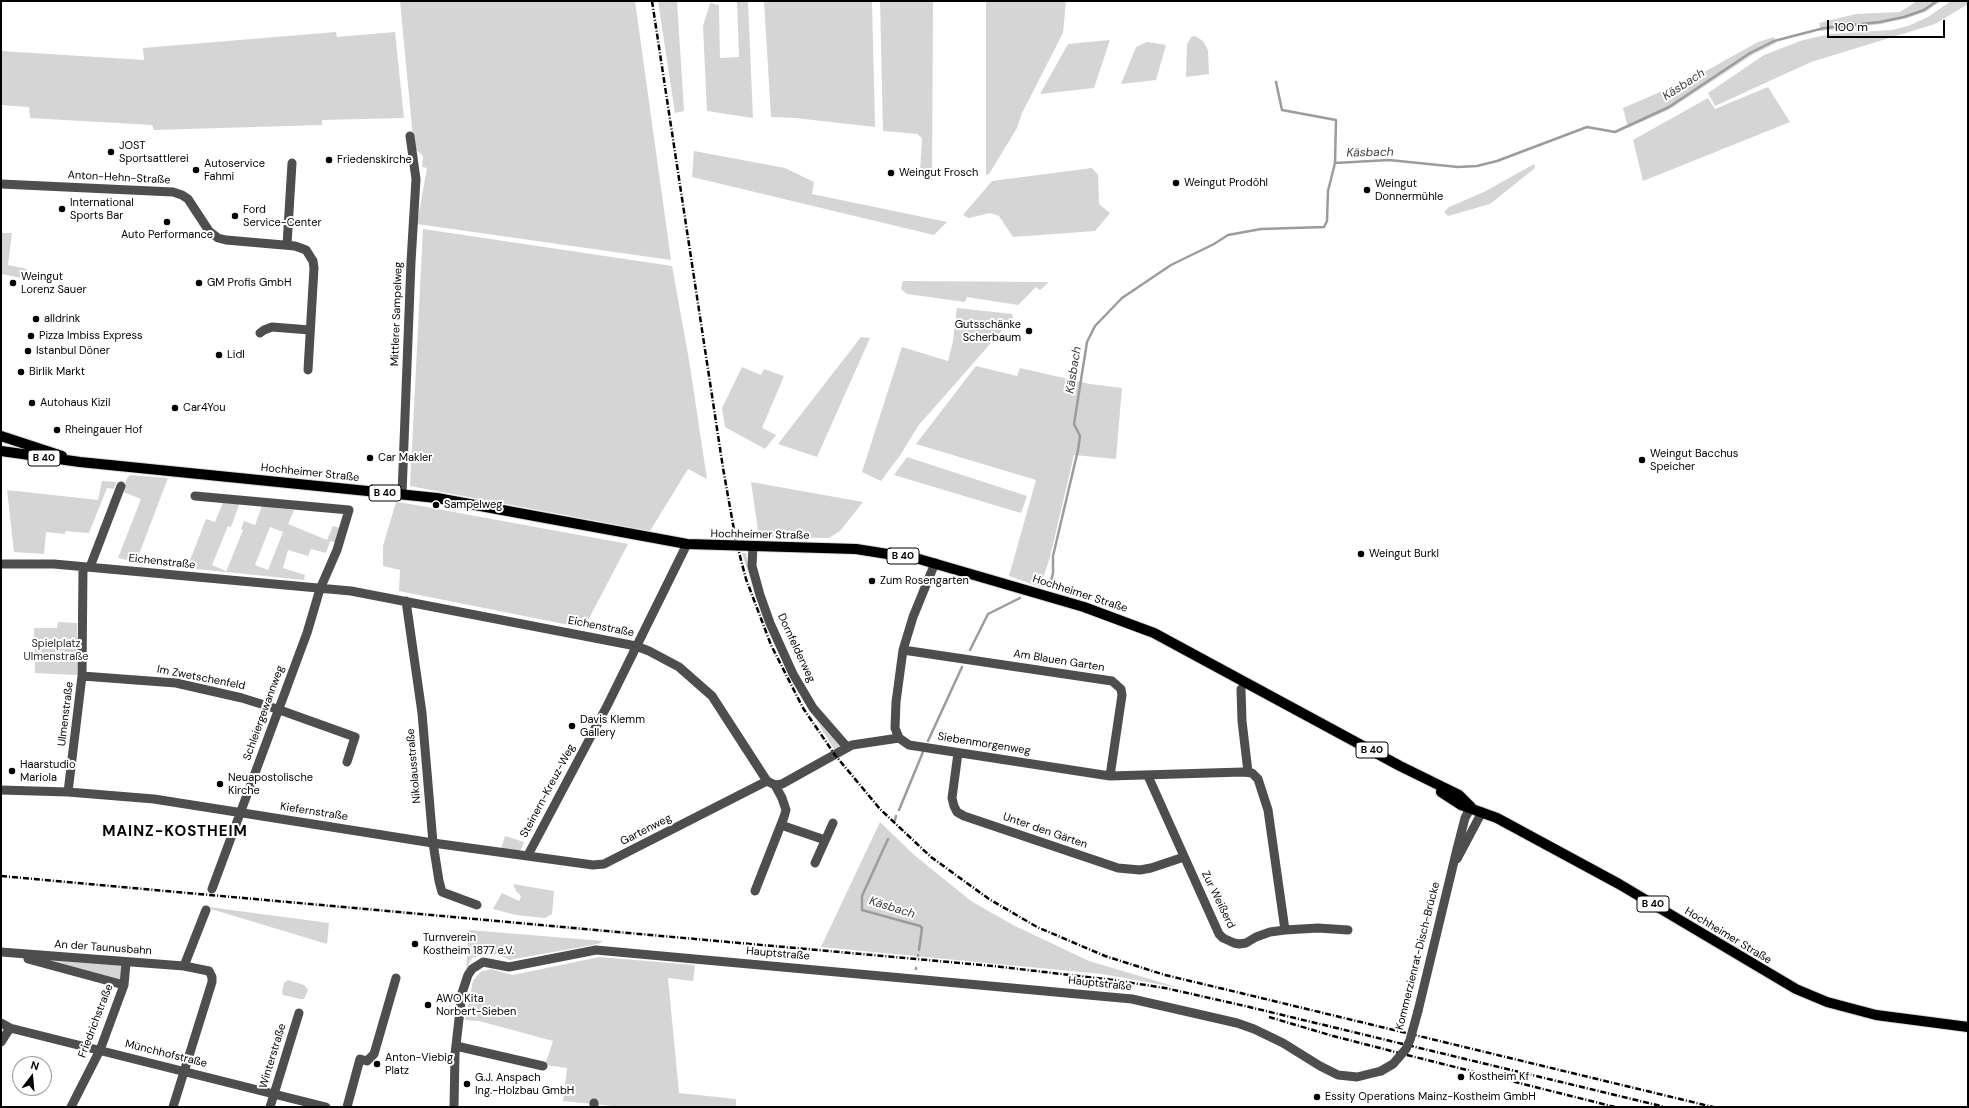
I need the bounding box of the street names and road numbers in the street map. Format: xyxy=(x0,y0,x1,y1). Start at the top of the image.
street label: Anton-Hehn-Straße xyxy=(67,169,171,187)
street label: Mittlerer Sampelweg xyxy=(389,261,405,367)
road number: B 40 xyxy=(28,450,60,466)
street label: Hochheimer Straße xyxy=(260,461,360,485)
road number: B 40 xyxy=(369,485,401,501)
street label: Hochheimer Straße xyxy=(710,528,810,542)
road number: B 40 xyxy=(887,548,919,564)
street label: Eichenstraße xyxy=(128,552,196,572)
street label: Hochheimer Straße xyxy=(1031,572,1129,616)
street label: Dornfelderweg xyxy=(774,611,818,685)
street label: Eichenstraße xyxy=(567,614,635,640)
street label: Am Blauen Garten xyxy=(1013,647,1105,675)
street label: Im Zwetschenfeld xyxy=(156,663,246,693)
street label: Schleiergewannweg xyxy=(241,664,287,762)
street label: Ulmenstraße xyxy=(55,681,77,747)
street label: Nikolausstraße xyxy=(404,728,424,804)
street label: Siebenmorgenweg xyxy=(937,730,1031,758)
street label: Steinern-Kreuz-Weg xyxy=(518,742,578,840)
road number: B 40 xyxy=(1356,742,1388,758)
street label: Kiefernstraße xyxy=(279,800,349,824)
street label: Unter den Gärten xyxy=(1001,810,1089,852)
street label: Gartenweg xyxy=(618,811,674,849)
street label: Zur Weißerd xyxy=(1198,869,1238,931)
street label: Kommerzienrat-Disch-Brücke xyxy=(1393,881,1443,1031)
road number: B 40 xyxy=(1637,896,1669,912)
street label: Hochheimer Straße xyxy=(1682,905,1774,967)
street label: An der Taunusbahn xyxy=(54,938,152,958)
street label: Hauptstraße xyxy=(746,945,810,963)
street label: Hauptstraße xyxy=(1068,974,1132,994)
street label: Friedrichstraße xyxy=(76,982,116,1060)
street label: Winterstraße xyxy=(257,1022,289,1090)
street label: Münchhofstraße xyxy=(124,1037,208,1071)

